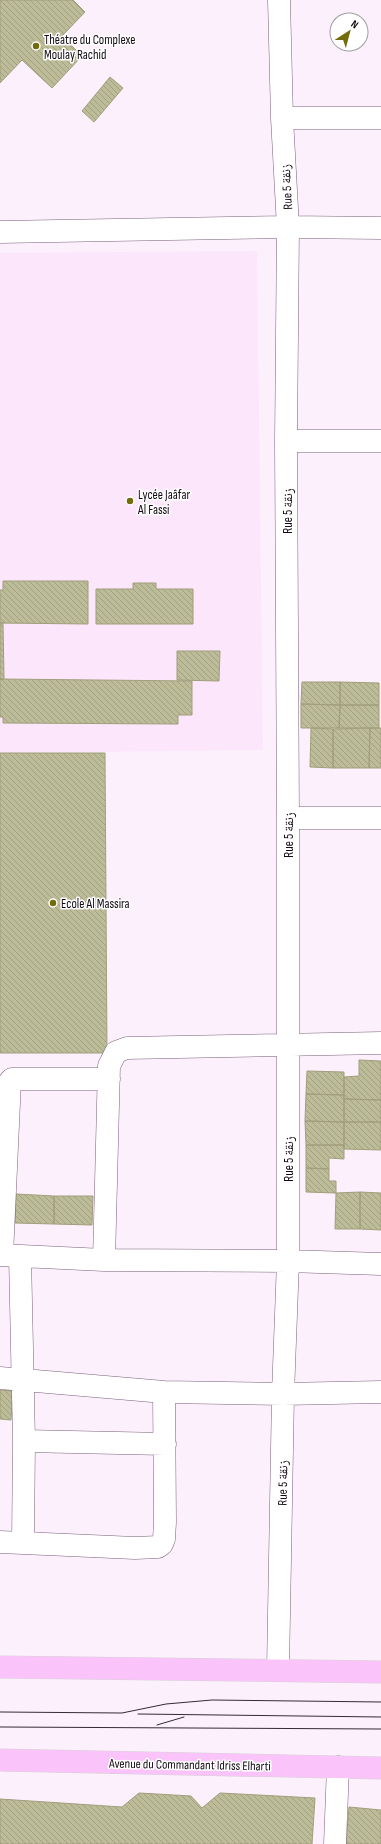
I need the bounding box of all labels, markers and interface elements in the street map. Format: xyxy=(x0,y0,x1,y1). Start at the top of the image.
north arrow xyxy=(329,12,369,52)
text: N xyxy=(348,17,361,31)
place label: Théatre du Complexe Moulay Rachid xyxy=(44,32,135,63)
marker: Théatre du Complexe Moulay Rachid xyxy=(31,41,41,51)
street label: Rue 5 زنقة xyxy=(278,164,296,210)
place label: Lycée Jaâfar Al Fassi xyxy=(137,487,190,518)
street label: Rue 5 زنقة xyxy=(280,488,296,534)
marker: Lycée Jaâfar Al Fassi xyxy=(125,496,135,506)
street label: Rue 5 زنقة xyxy=(281,812,297,858)
place label: Ecole Al Massira xyxy=(61,896,130,912)
marker: Ecole Al Massira xyxy=(48,898,58,908)
street label: Rue 5 زنقة xyxy=(281,1136,297,1182)
street label: Rue 5 زنقة xyxy=(275,1460,291,1506)
street label: Avenue du Commandant Idriss Elharti xyxy=(108,1756,271,1774)

